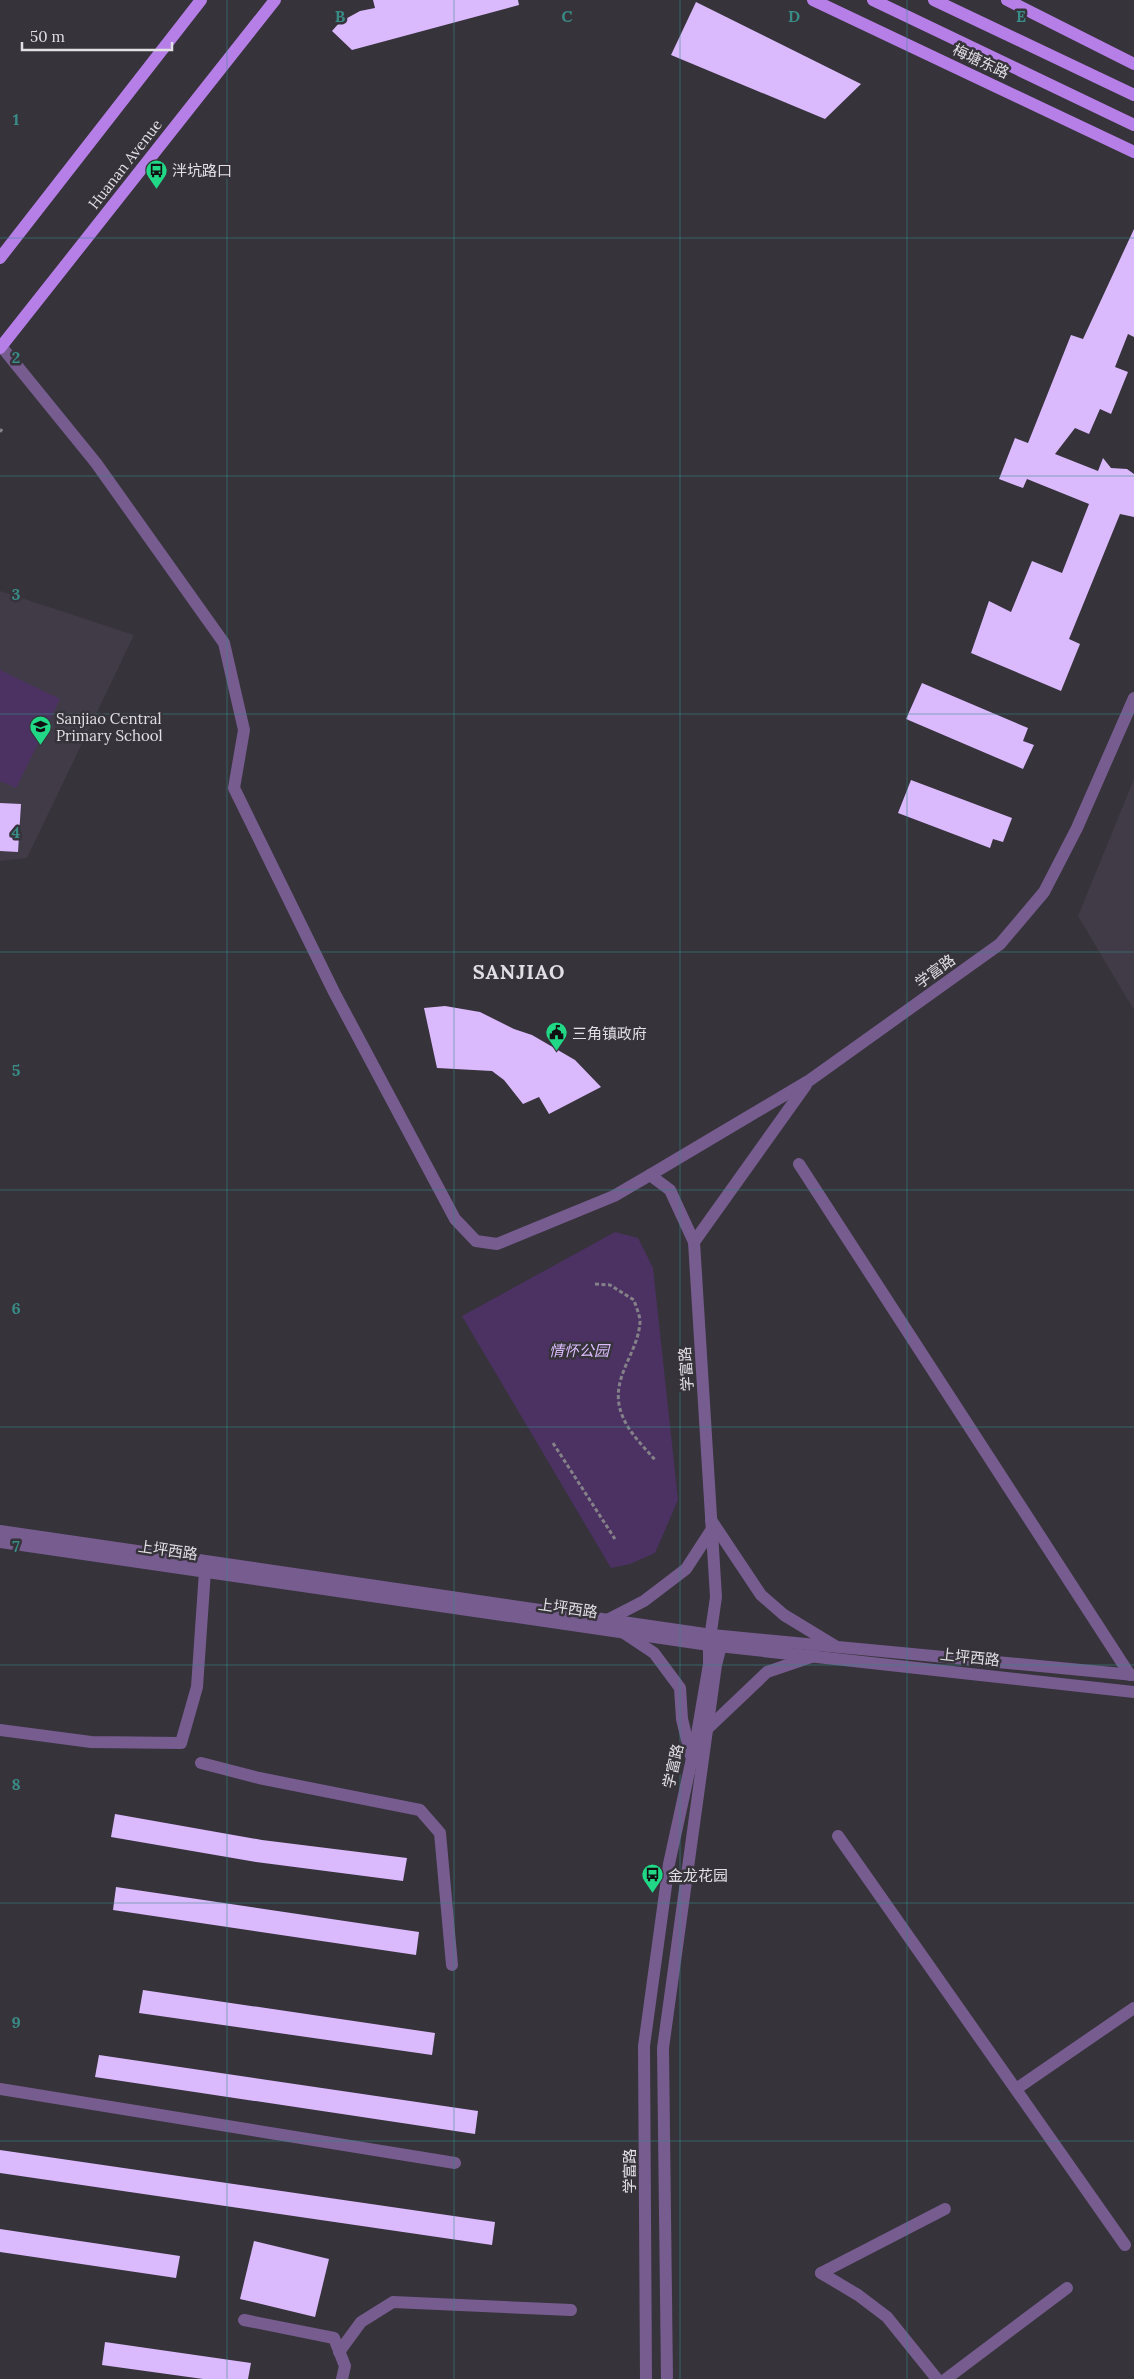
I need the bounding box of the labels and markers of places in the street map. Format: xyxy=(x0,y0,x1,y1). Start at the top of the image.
bus stop icon: 泮坑路口 xyxy=(144,158,168,189)
place label: 泮坑路口 xyxy=(172,161,232,180)
place label: Sanjiao Central Primary School xyxy=(56,709,163,745)
school or university icon: Sanjiao Central Primary School xyxy=(28,715,52,746)
public building icon: 三角镇政府 xyxy=(544,1021,568,1052)
place label: 三角镇政府 xyxy=(572,1024,647,1043)
bus stop icon: 金龙花园 xyxy=(640,1863,664,1894)
place label: 金龙花园 xyxy=(668,1866,728,1885)

